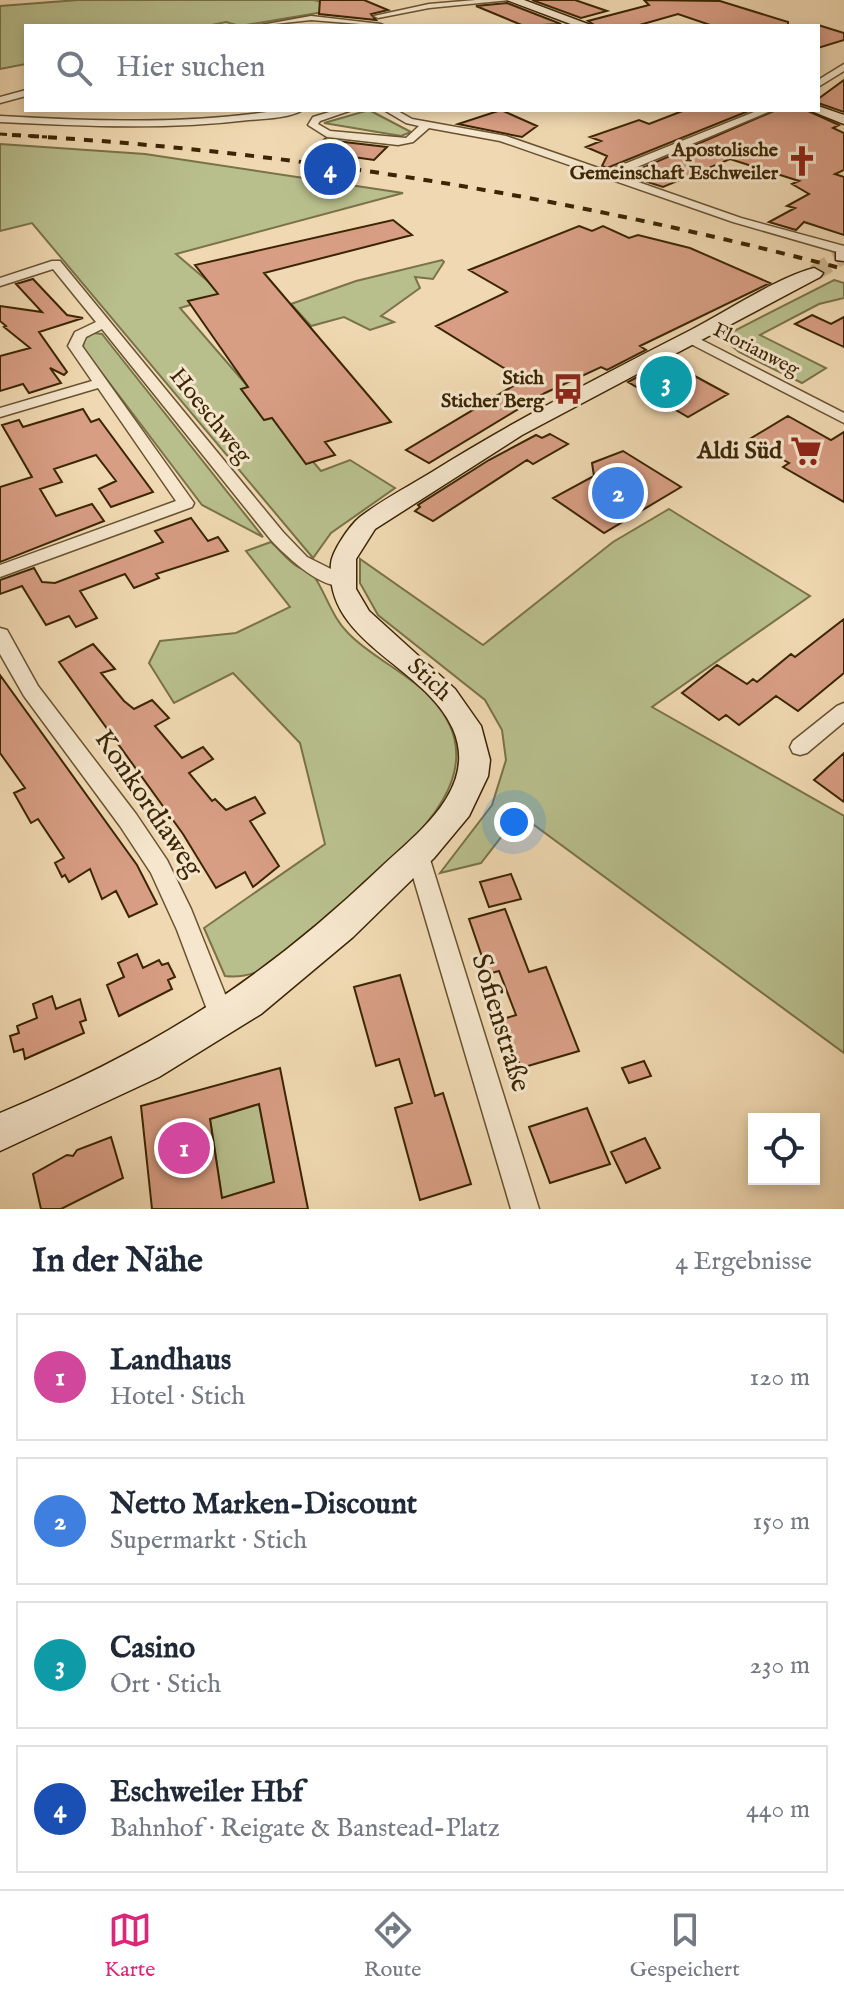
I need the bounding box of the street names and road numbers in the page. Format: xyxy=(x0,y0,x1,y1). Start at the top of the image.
street label: Florianweg xyxy=(709,318,804,383)
street label: Hoeschweg xyxy=(162,362,259,471)
street label: Stich xyxy=(400,652,458,709)
street label: Konkordiaweg xyxy=(86,724,211,885)
street label: Sofienstraße xyxy=(462,950,538,1096)

